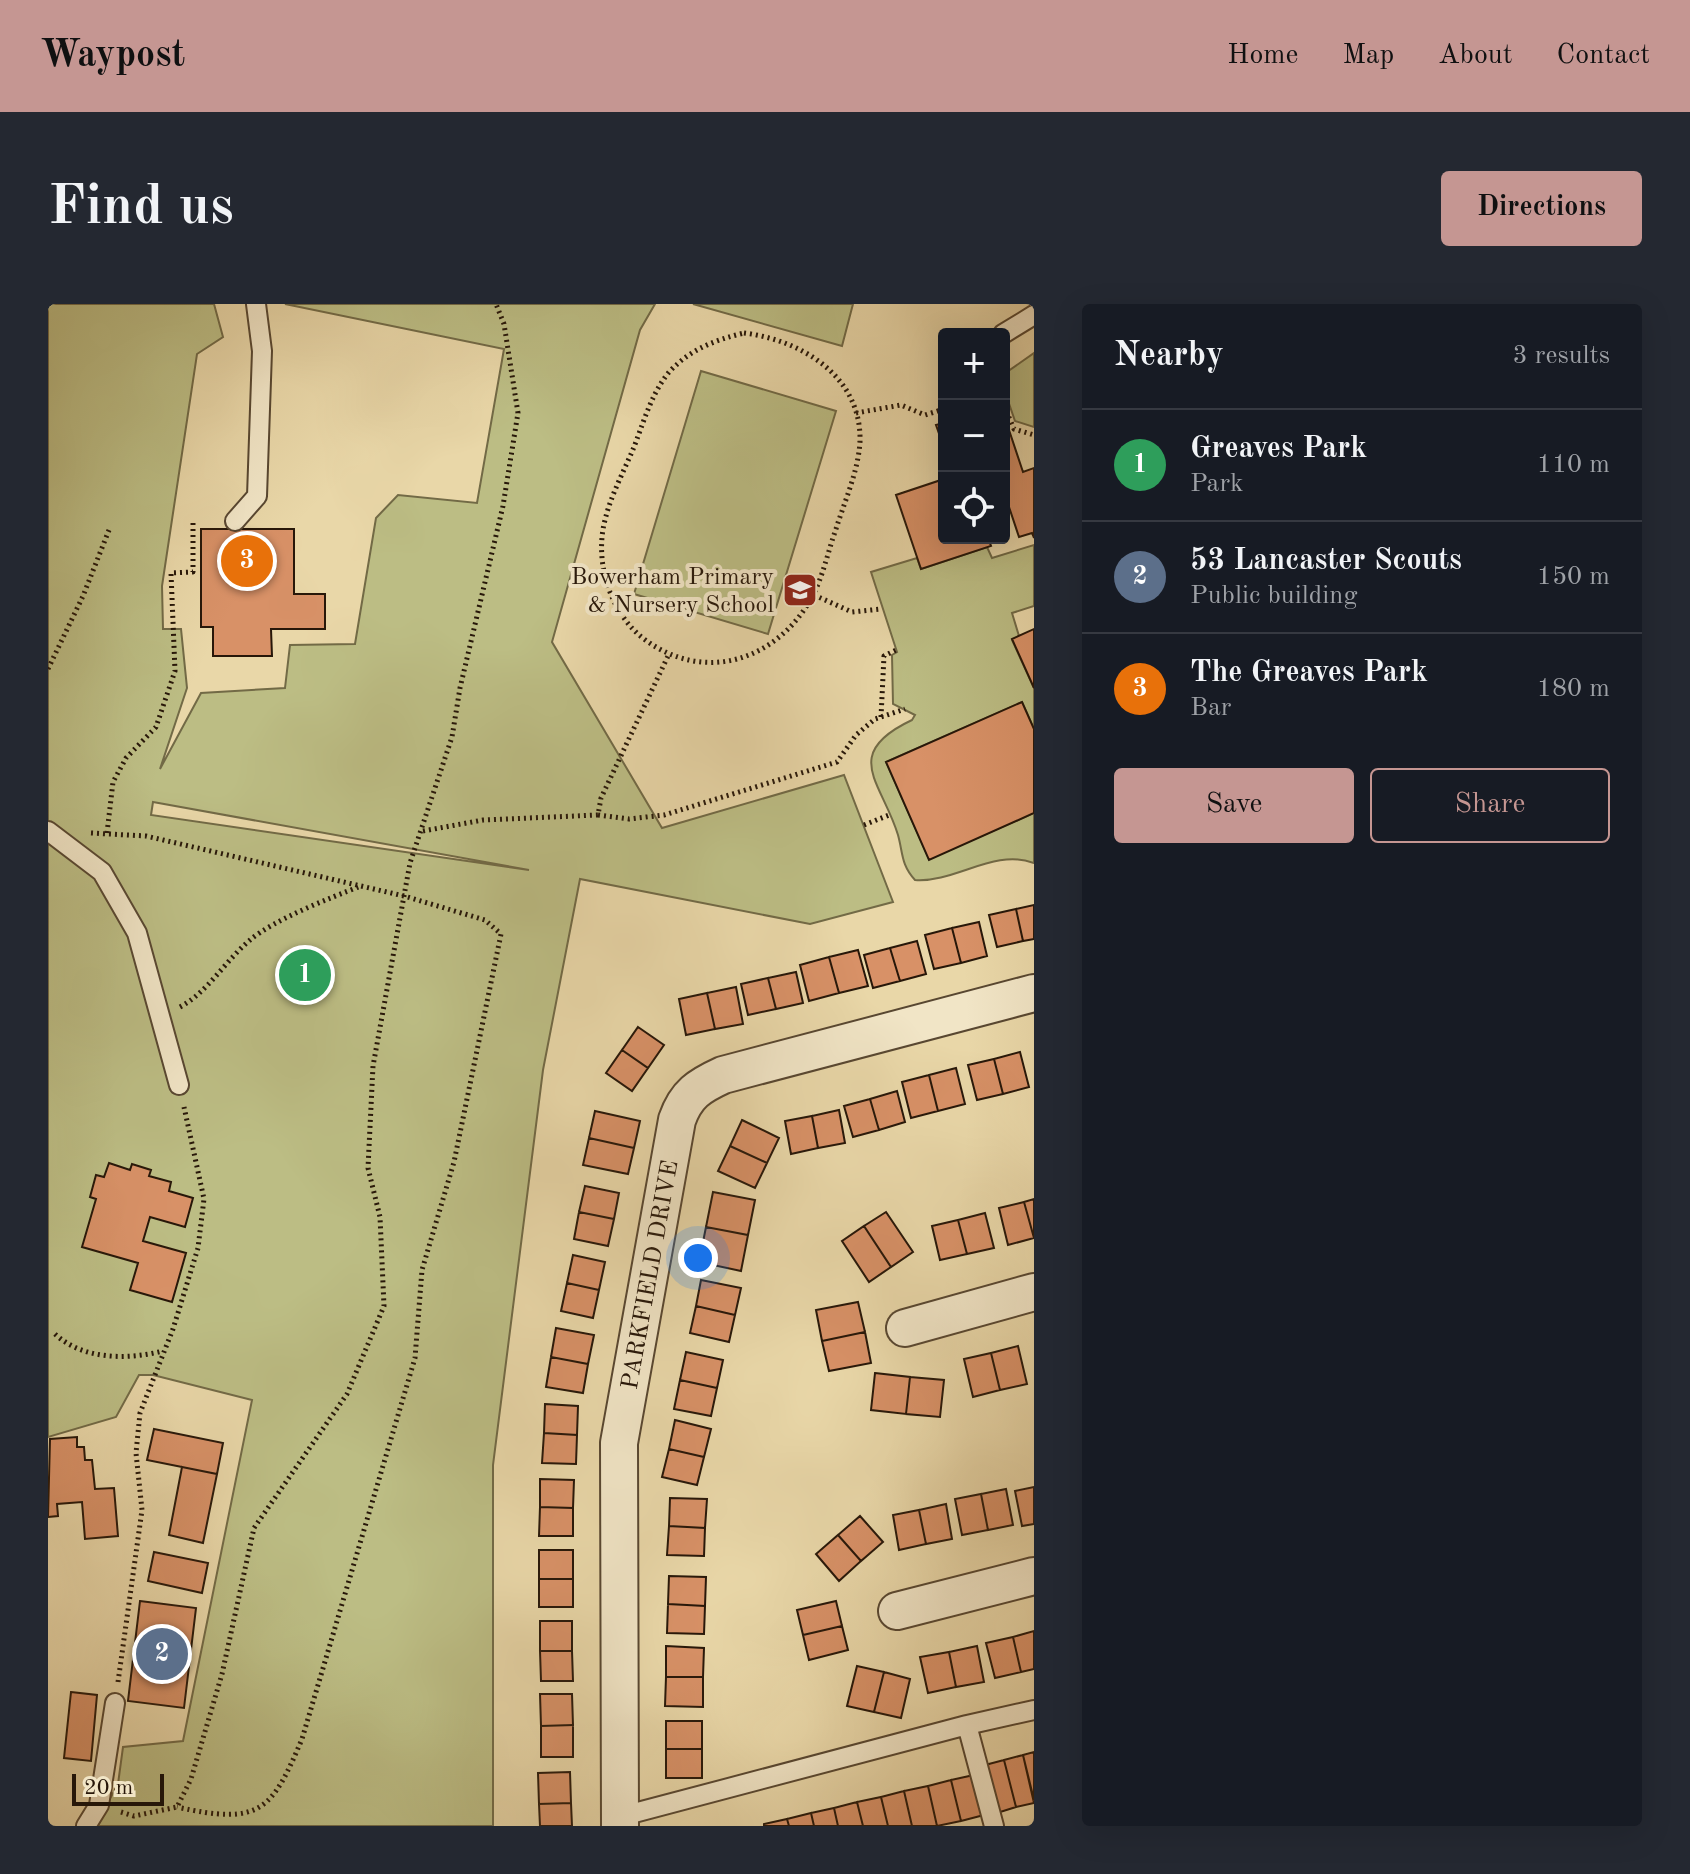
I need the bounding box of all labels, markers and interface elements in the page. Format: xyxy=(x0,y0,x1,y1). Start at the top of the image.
text: Waypost xyxy=(40,37,185,75)
text: Home xyxy=(1227,42,1298,70)
text: Map xyxy=(1342,42,1394,70)
text: About xyxy=(1438,42,1513,70)
text: Contact xyxy=(1557,42,1650,70)
button: Directions xyxy=(1441,171,1642,246)
text: Find us xyxy=(48,180,234,236)
map controls xyxy=(938,328,1010,544)
button: + xyxy=(938,328,1010,400)
text: Nearby xyxy=(1114,339,1224,373)
text: 3 results xyxy=(1512,343,1610,369)
button: − xyxy=(938,400,1010,472)
text: Greaves Park xyxy=(1190,434,1367,464)
text: 1 xyxy=(1132,452,1148,478)
text: 110 m xyxy=(1537,452,1610,478)
text: Park xyxy=(1190,471,1244,497)
button: locate xyxy=(938,472,1010,544)
pin: 3 xyxy=(221,531,273,591)
text: 53 Lancaster Scouts xyxy=(1190,546,1462,576)
text: 2 xyxy=(1132,564,1148,590)
text: 150 m xyxy=(1537,564,1610,590)
place label: Bowerham Primary & Nursery School xyxy=(571,566,774,618)
school or university icon: Bowerham Primary & Nursery School xyxy=(781,571,819,609)
text: Public building xyxy=(1190,583,1357,609)
text: The Greaves Park xyxy=(1190,658,1428,688)
text: 3 xyxy=(1132,676,1148,702)
text: 180 m xyxy=(1537,676,1610,702)
text: Bar xyxy=(1190,695,1231,721)
button: Save xyxy=(1114,768,1354,843)
button: Share xyxy=(1370,768,1610,843)
pin: 1 xyxy=(279,945,331,1005)
street label: PARKFIELD DRIVE xyxy=(619,1158,684,1392)
your location xyxy=(678,1238,718,1278)
pin: 2 xyxy=(136,1624,188,1684)
scale bar xyxy=(72,1770,164,1806)
text: 20 m xyxy=(84,1777,133,1799)

